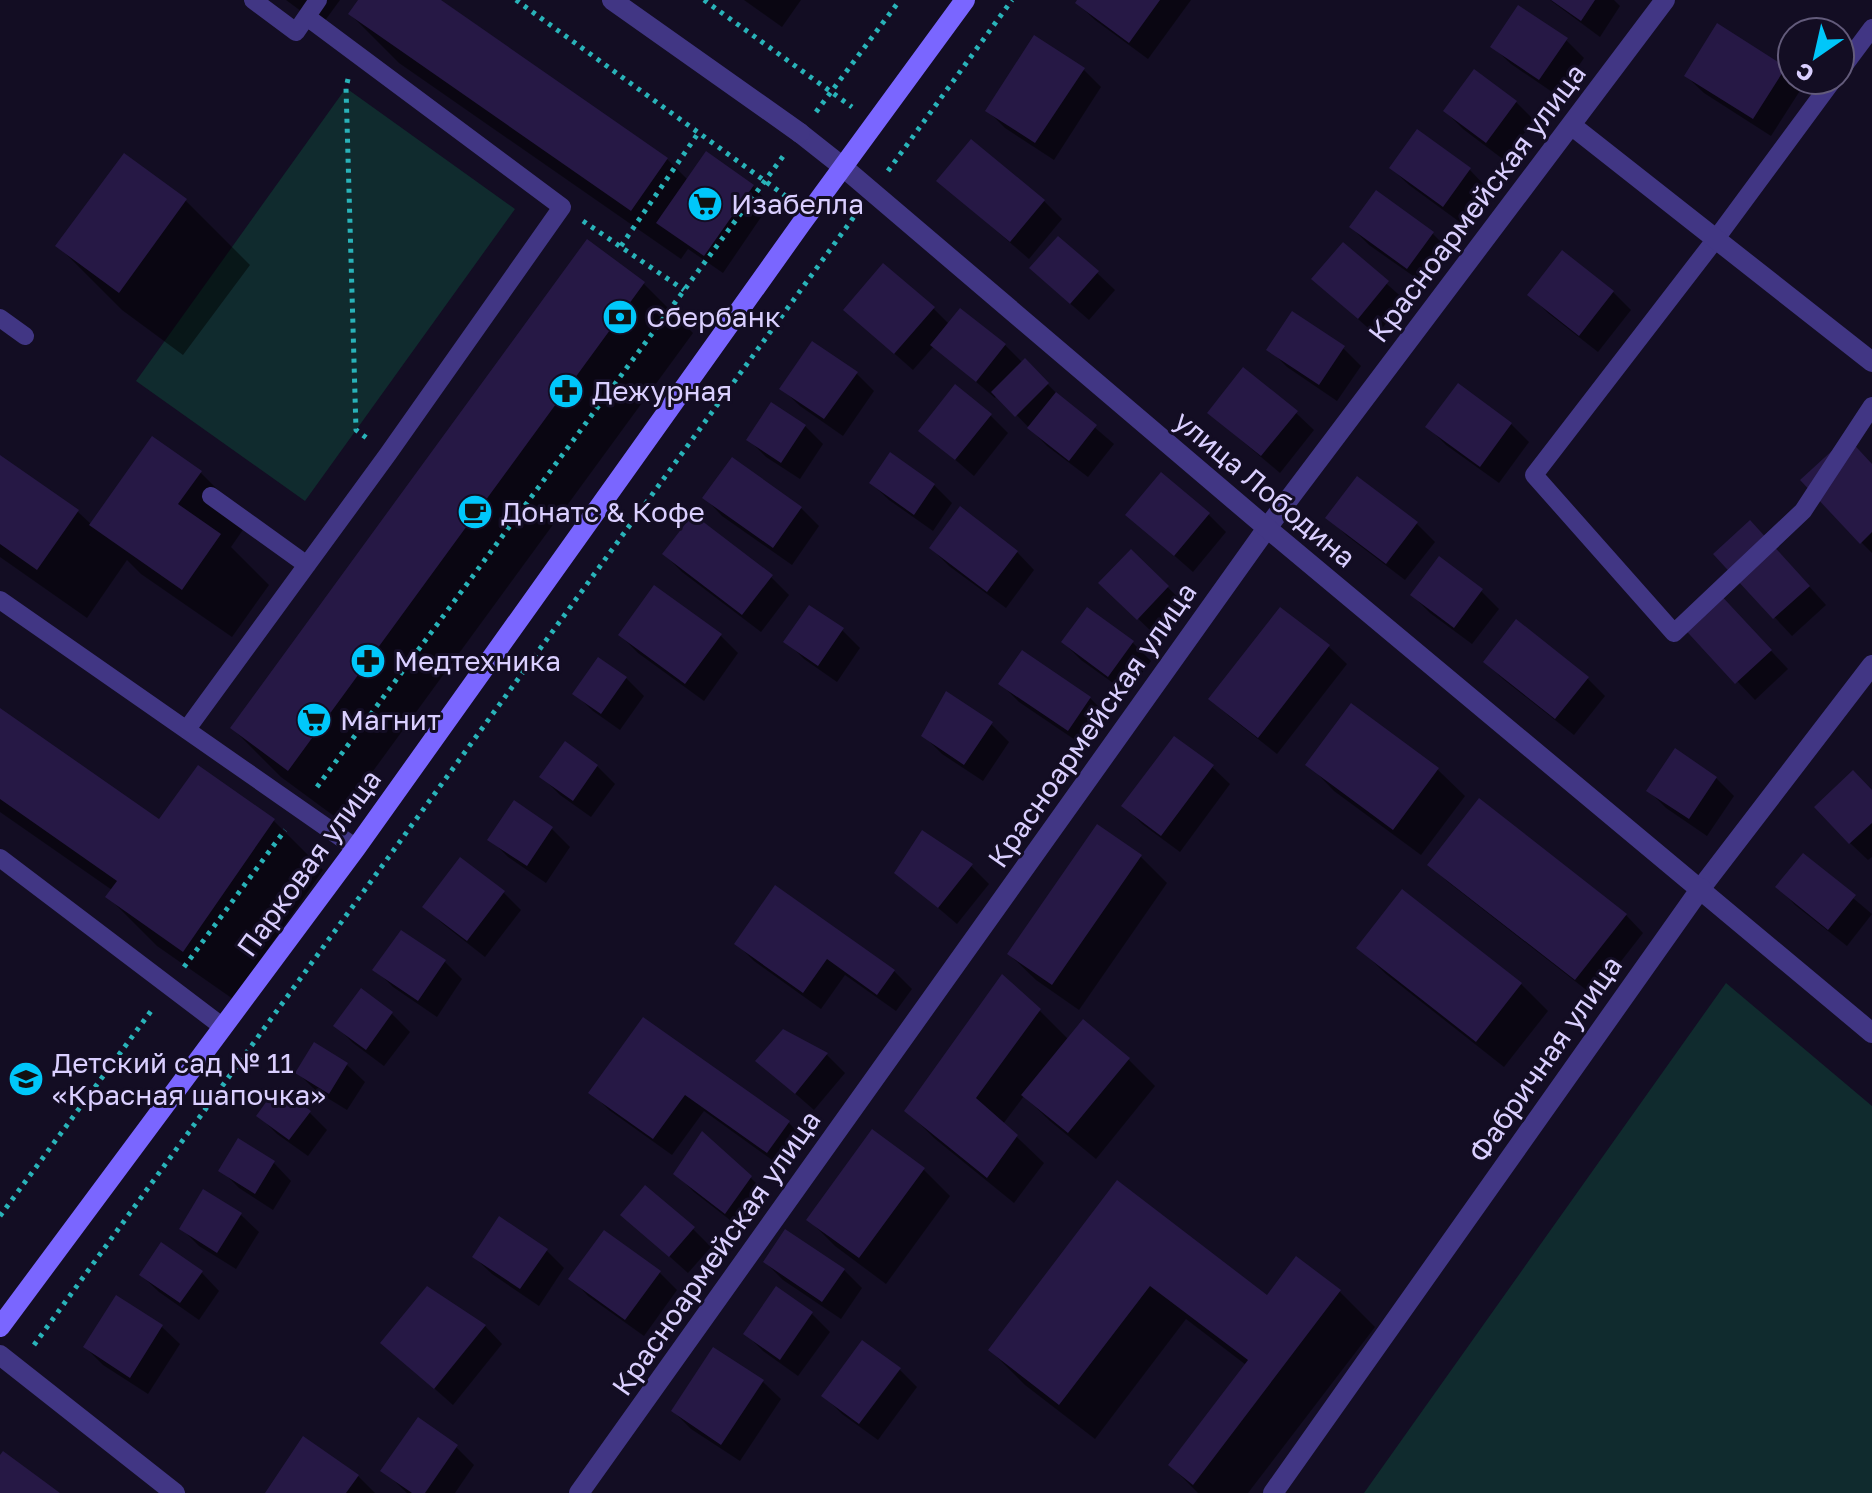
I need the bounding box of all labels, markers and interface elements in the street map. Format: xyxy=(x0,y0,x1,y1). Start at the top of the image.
north arrow xyxy=(1776,16,1856,96)
street label: Красноармейская улица xyxy=(1361,57,1592,348)
text: С xyxy=(1791,57,1819,89)
supermarket icon: Изабелла xyxy=(686,185,724,223)
place label: Изабелла xyxy=(731,187,864,220)
bank icon: Сбербанк xyxy=(601,298,639,336)
place label: Сбербанк xyxy=(646,300,781,333)
pharmacy icon: Дежурная xyxy=(547,372,585,410)
place label: Дежурная xyxy=(592,374,732,407)
street label: улица Лободина xyxy=(1168,403,1362,574)
cafe icon: Донатс & Кофе xyxy=(456,493,494,531)
place label: Донатс & Кофе xyxy=(501,495,705,528)
street label: Красноармейская улица xyxy=(981,576,1203,874)
pharmacy icon: Медтехника xyxy=(349,642,387,680)
place label: Медтехника xyxy=(394,644,561,677)
supermarket icon: Магнит xyxy=(295,701,333,739)
place label: Магнит xyxy=(340,703,441,736)
street label: Парковая улица xyxy=(230,763,387,963)
street label: Фабричная улица xyxy=(1461,949,1628,1168)
place label: Детский сад № 11 «Красная шапочка» xyxy=(52,1046,326,1111)
school or university icon: Детский сад № 11 «Красная шапочка» xyxy=(7,1060,45,1098)
street label: Красноармейская улица xyxy=(605,1104,827,1402)

